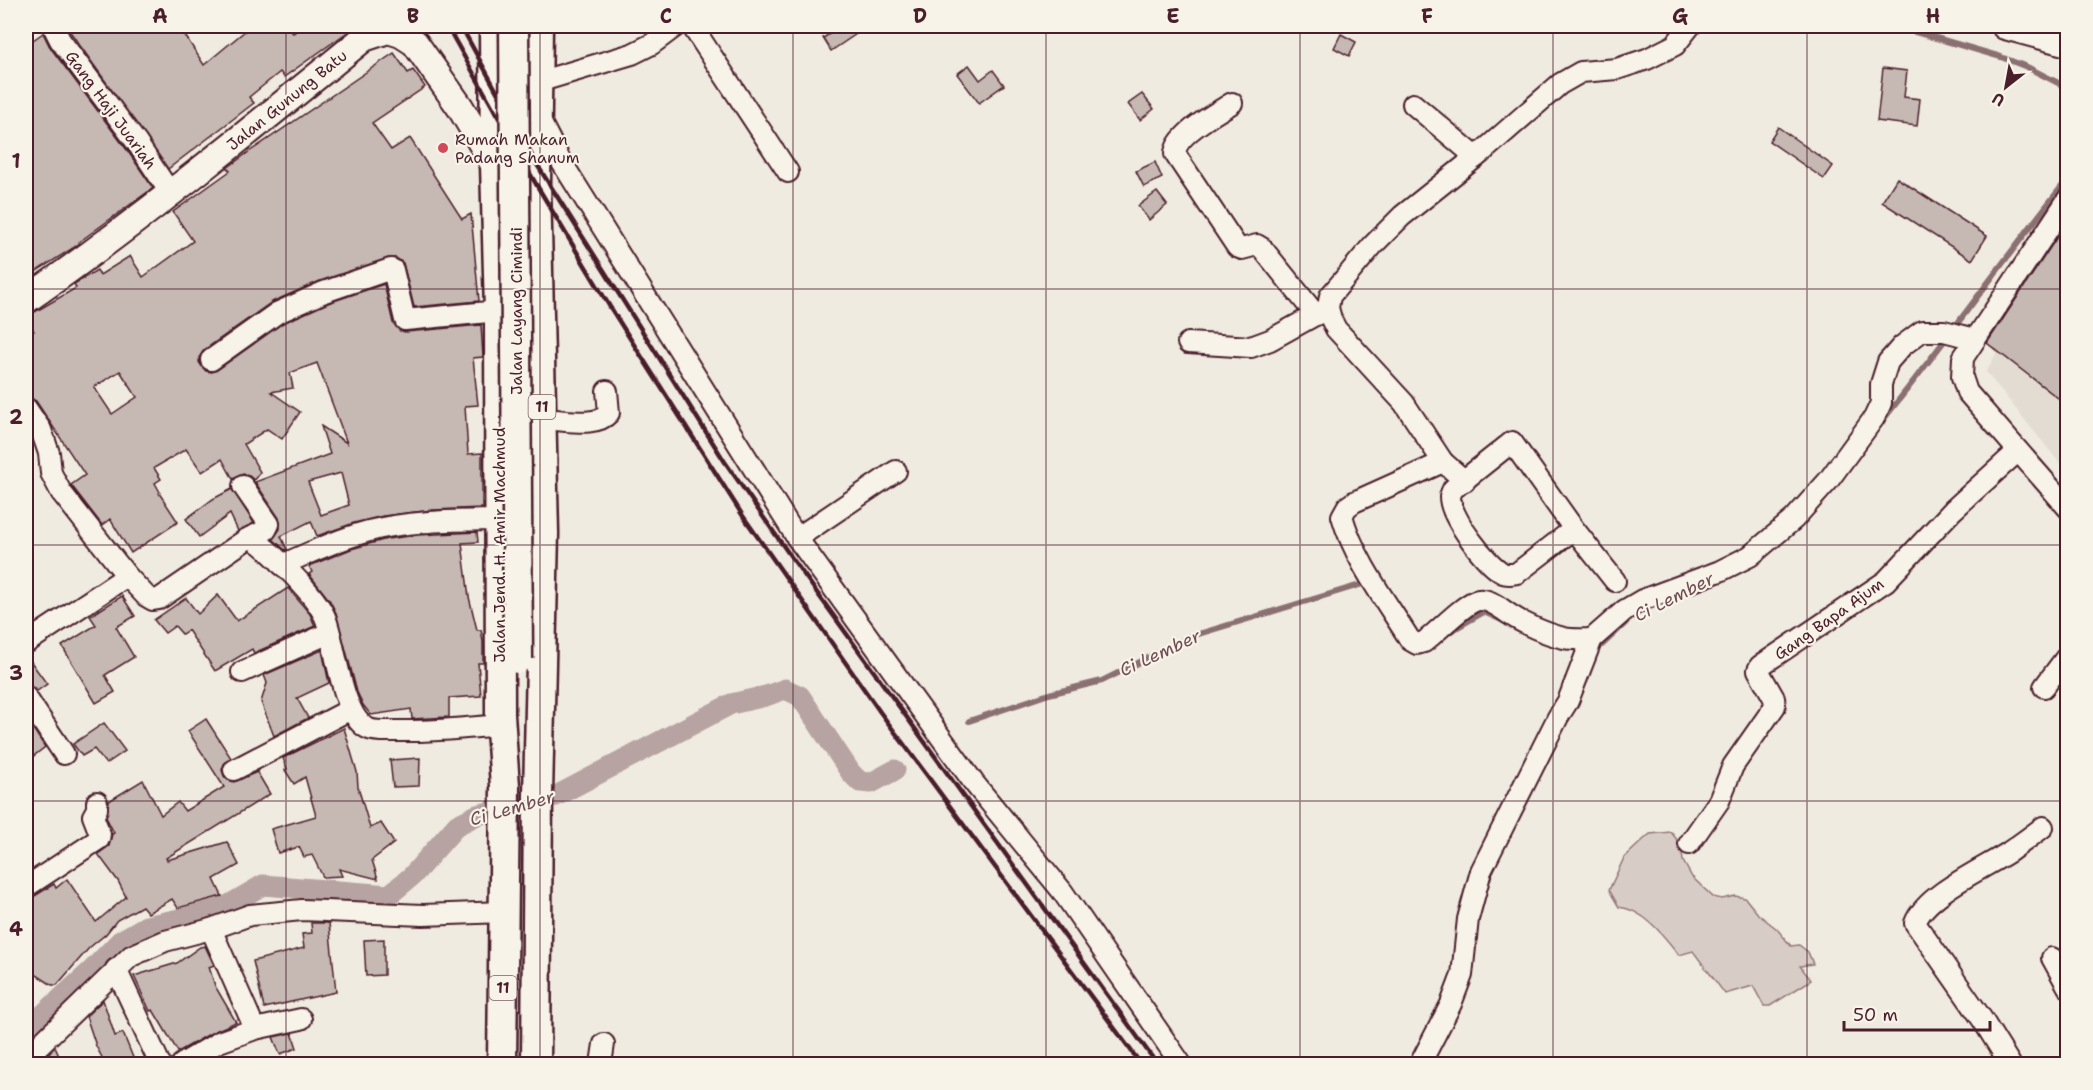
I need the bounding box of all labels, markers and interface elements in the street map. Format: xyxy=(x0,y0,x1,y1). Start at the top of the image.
text: A xyxy=(152,3,168,29)
text: B xyxy=(407,3,419,29)
text: C xyxy=(660,3,672,29)
text: D xyxy=(913,3,927,29)
text: E xyxy=(1166,3,1180,29)
text: F xyxy=(1421,3,1433,29)
text: G xyxy=(1672,3,1688,29)
text: H xyxy=(1926,3,1940,29)
street label: Jalan Gunung Batu xyxy=(222,45,352,155)
street label: Gang Haji Juariah xyxy=(61,46,161,174)
north arrow xyxy=(1976,57,2036,117)
text: U xyxy=(1988,88,2009,111)
place label: Rumah Makan Padang Shanum xyxy=(455,129,580,168)
marker: Rumah Makan Padang Shanum xyxy=(436,141,450,155)
text: 1 xyxy=(11,148,21,174)
street label: Jalan Layang Cimindi xyxy=(506,227,527,395)
road number: 11 xyxy=(528,395,556,419)
text: 2 xyxy=(9,404,23,430)
street label: Jalan Jend. H. Amir Machmud xyxy=(489,427,510,663)
water label: Ci Lember xyxy=(1630,566,1719,627)
street label: Gang Bapa Ajum xyxy=(1770,573,1888,665)
water label: Ci Lember xyxy=(1115,624,1205,682)
text: 3 xyxy=(9,660,23,686)
water label: Ci Lember xyxy=(467,784,558,832)
text: 4 xyxy=(9,916,23,942)
road number: 11 xyxy=(490,976,516,1000)
scale bar xyxy=(1844,994,1990,1032)
text: 50 m xyxy=(1853,1003,1898,1027)

